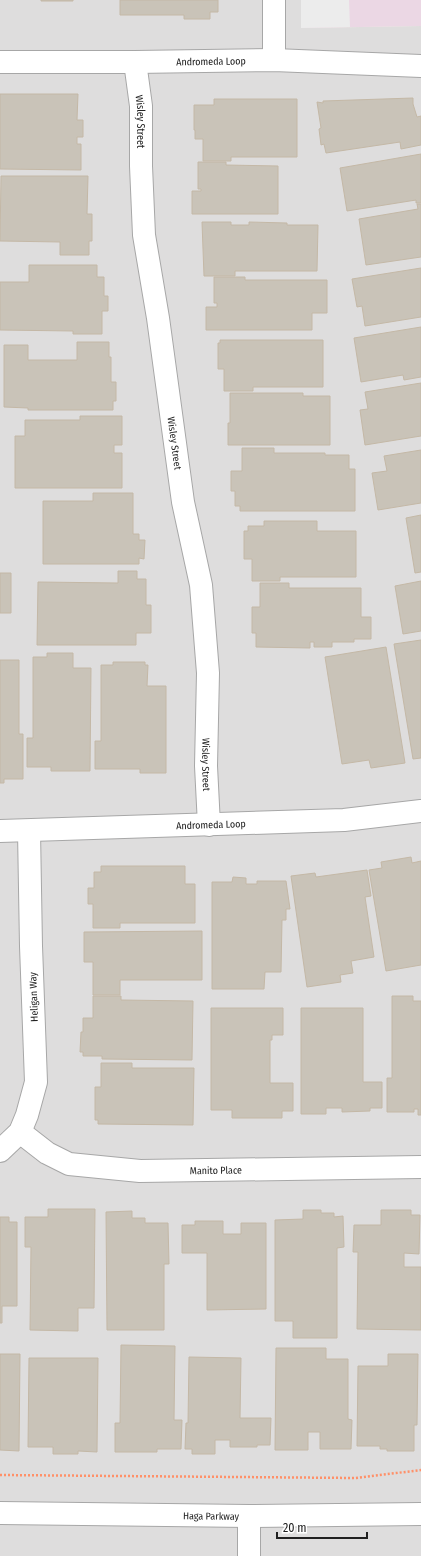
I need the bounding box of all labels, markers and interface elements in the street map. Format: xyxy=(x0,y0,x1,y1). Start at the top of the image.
street label: Andromeda Loop xyxy=(176,55,246,68)
street label: Wisley Street xyxy=(133,94,146,149)
street label: Wisley Street xyxy=(164,416,184,471)
street label: Wisley Street xyxy=(199,738,212,792)
street label: Andromeda Loop xyxy=(176,818,246,832)
street label: Heligan Way xyxy=(27,971,41,1022)
street label: Manito Place xyxy=(190,1165,242,1177)
street label: Haga Parkway xyxy=(183,1510,240,1523)
scale bar xyxy=(277,1514,367,1540)
text: 20 m xyxy=(283,1521,307,1535)

